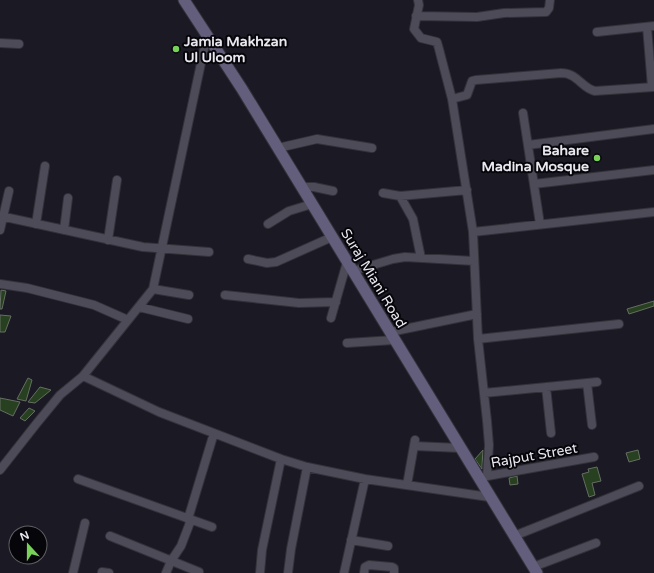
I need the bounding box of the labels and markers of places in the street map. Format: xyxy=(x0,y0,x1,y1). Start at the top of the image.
place label: Jamia Makhzan Ul Uloom xyxy=(183,33,287,66)
marker: Jamia Makhzan Ul Uloom xyxy=(171,44,181,54)
place label: Bahare Madina Mosque xyxy=(481,142,589,175)
marker: Bahare Madina Mosque xyxy=(592,153,602,163)

